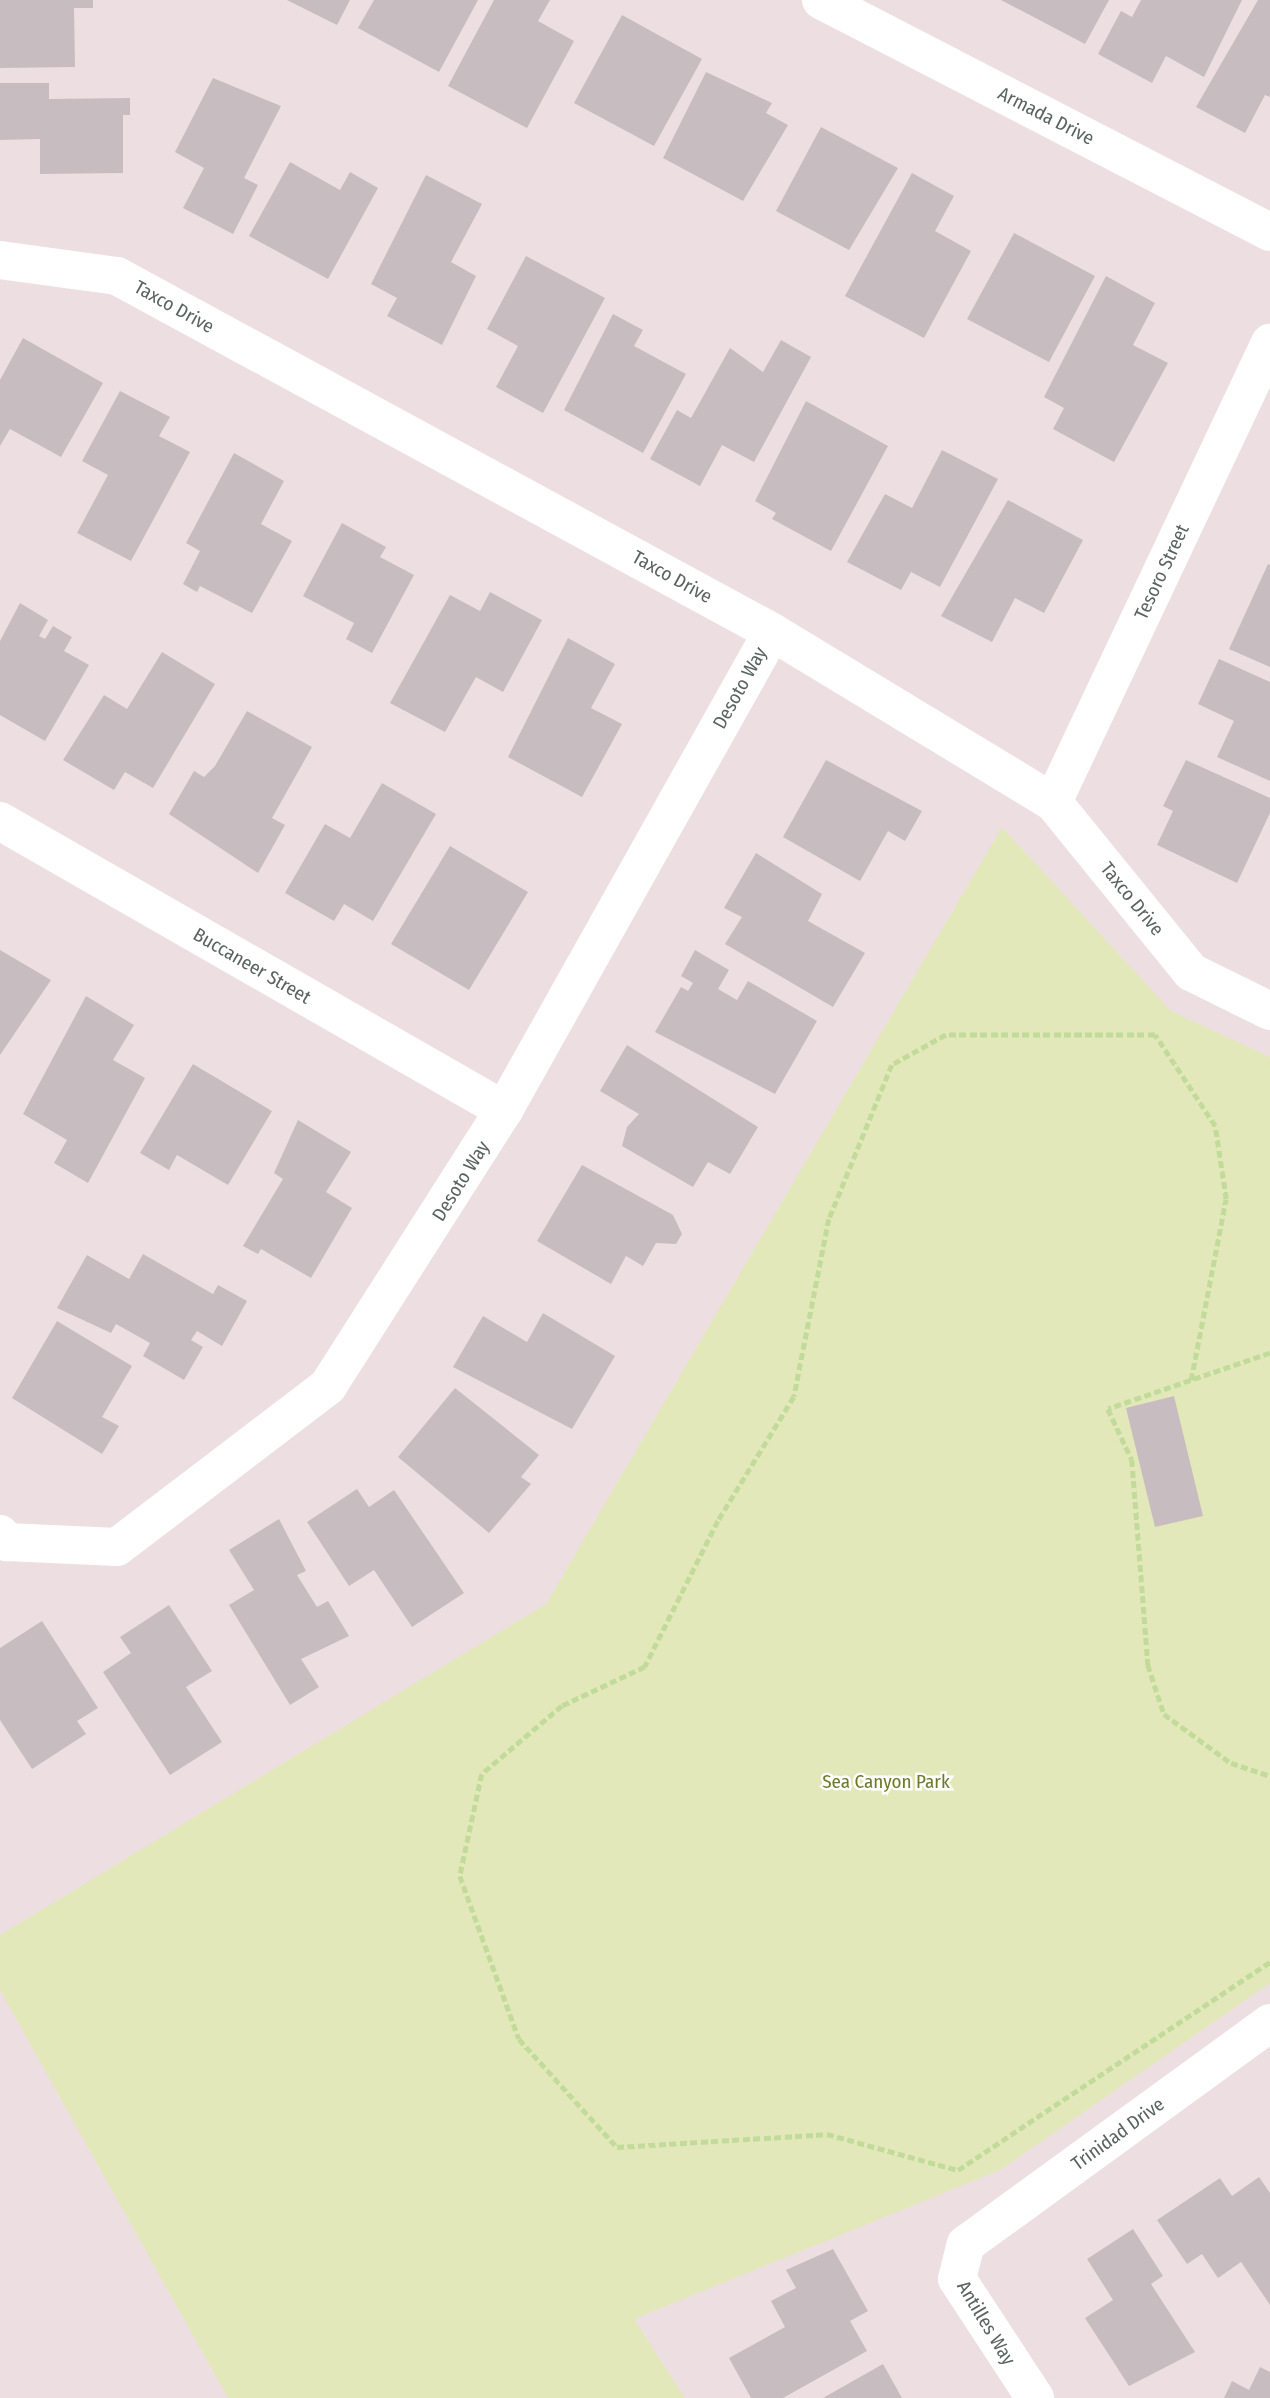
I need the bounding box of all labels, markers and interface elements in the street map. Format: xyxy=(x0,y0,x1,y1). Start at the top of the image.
street label: Armada Drive xyxy=(994,82,1098,150)
street label: Taxco Drive xyxy=(130,276,218,338)
street label: Tesoro Street xyxy=(1130,521,1194,623)
street label: Taxco Drive xyxy=(628,546,716,608)
street label: Desoto Way xyxy=(708,643,772,733)
street label: Taxco Drive xyxy=(1096,858,1168,940)
street label: Buccaneer Street xyxy=(189,923,315,1009)
street label: Desoto Way xyxy=(427,1137,495,1225)
park label: Sea Canyon Park xyxy=(822,1771,950,1793)
street label: Trinidad Drive xyxy=(1067,2093,1169,2175)
street label: Antilles Way xyxy=(952,2277,1020,2369)

